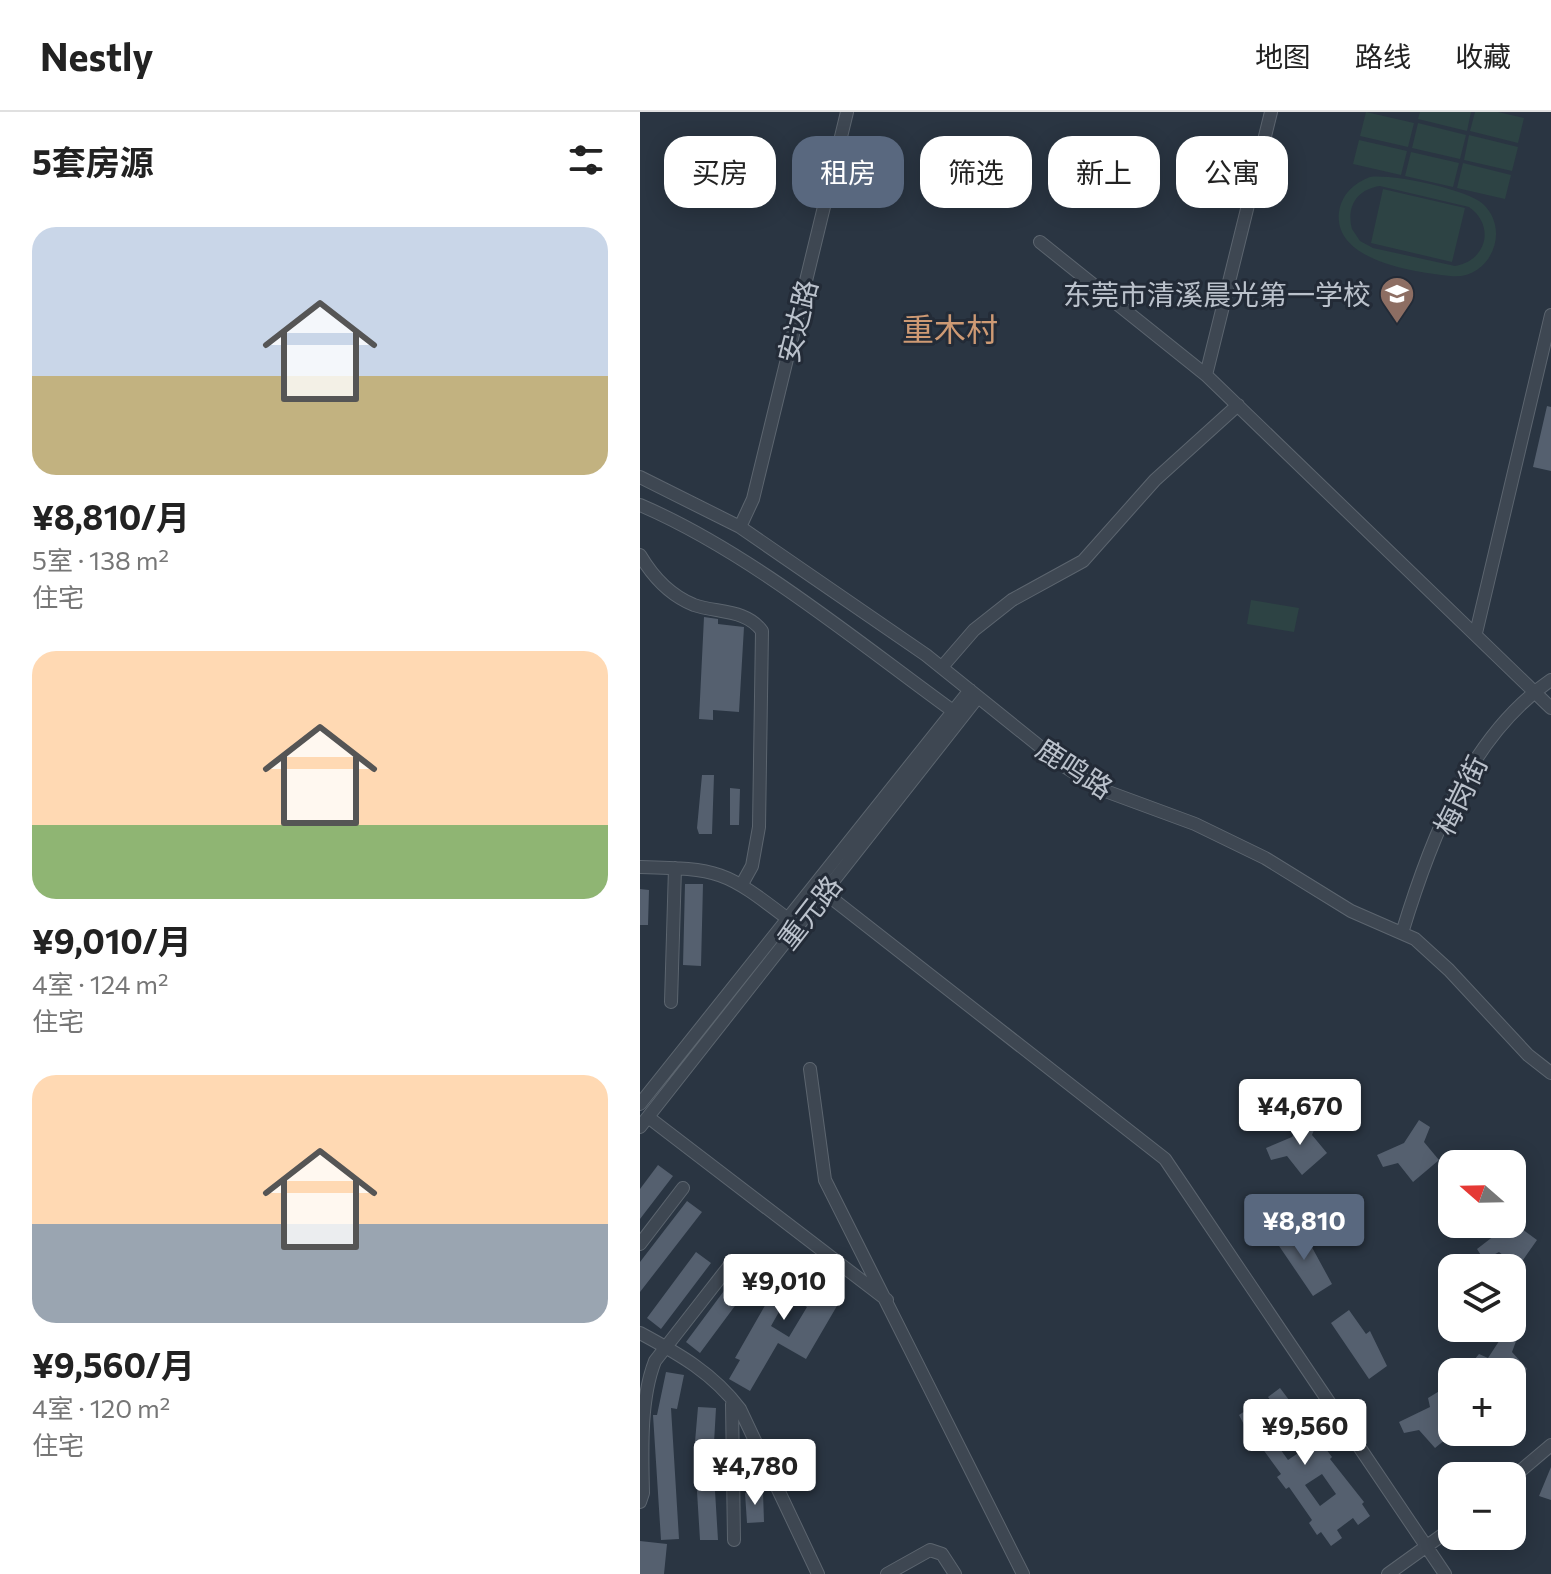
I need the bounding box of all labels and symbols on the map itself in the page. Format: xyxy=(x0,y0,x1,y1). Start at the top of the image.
school or university icon: 东莞市清溪晨光第一学校 xyxy=(1378,275,1416,325)
street label: 安达路 xyxy=(770,276,824,366)
place label: 东莞市清溪晨光第一学校 xyxy=(1063,277,1371,311)
district label: 重木村 xyxy=(902,308,998,348)
street label: 鹿鸣路 xyxy=(1031,731,1119,805)
street label: 梅岗街 xyxy=(1426,750,1494,840)
street label: 重元路 xyxy=(770,868,848,956)
pin: ¥4,670 xyxy=(1235,1079,1365,1147)
north arrow xyxy=(1438,1150,1526,1238)
pin: ¥8,810 xyxy=(1239,1194,1369,1262)
pin: ¥9,010 xyxy=(719,1254,849,1322)
pin: ¥9,560 xyxy=(1240,1399,1370,1467)
pin: ¥4,780 xyxy=(690,1439,820,1507)

